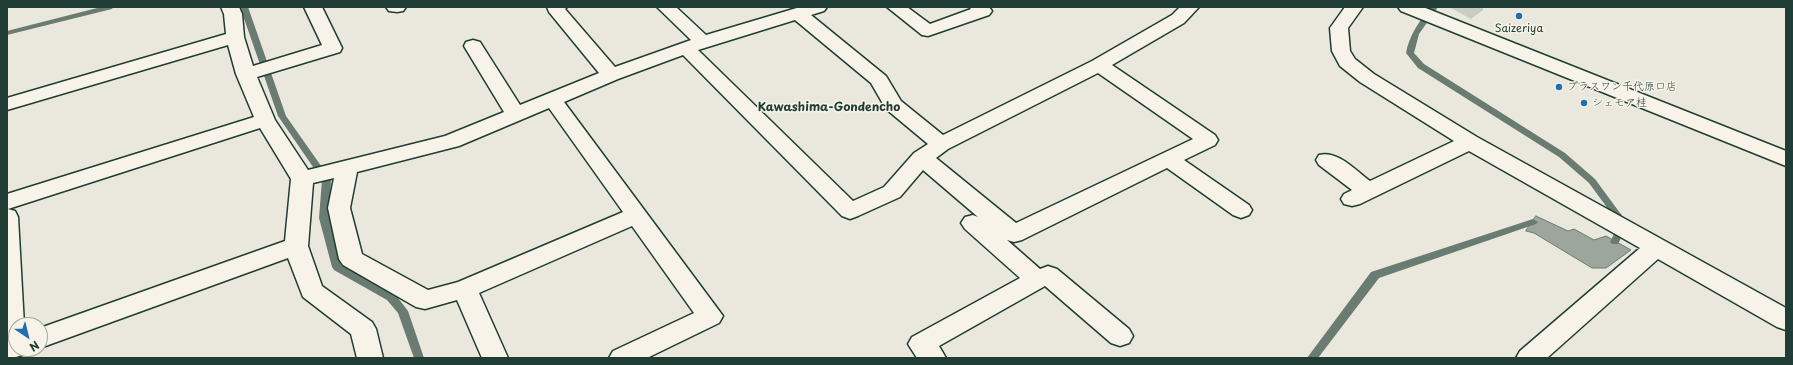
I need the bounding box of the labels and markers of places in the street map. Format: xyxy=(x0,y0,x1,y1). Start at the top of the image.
marker: Saizeriya xyxy=(1514,11,1524,21)
place label: Saizeriya xyxy=(1495,22,1543,36)
place label: プラスワン千代原口店 xyxy=(1567,80,1677,94)
marker: プラスワン千代原口店 xyxy=(1554,82,1564,92)
place label: シェモア桂 xyxy=(1592,96,1647,110)
marker: シェモア桂 xyxy=(1579,98,1589,108)

